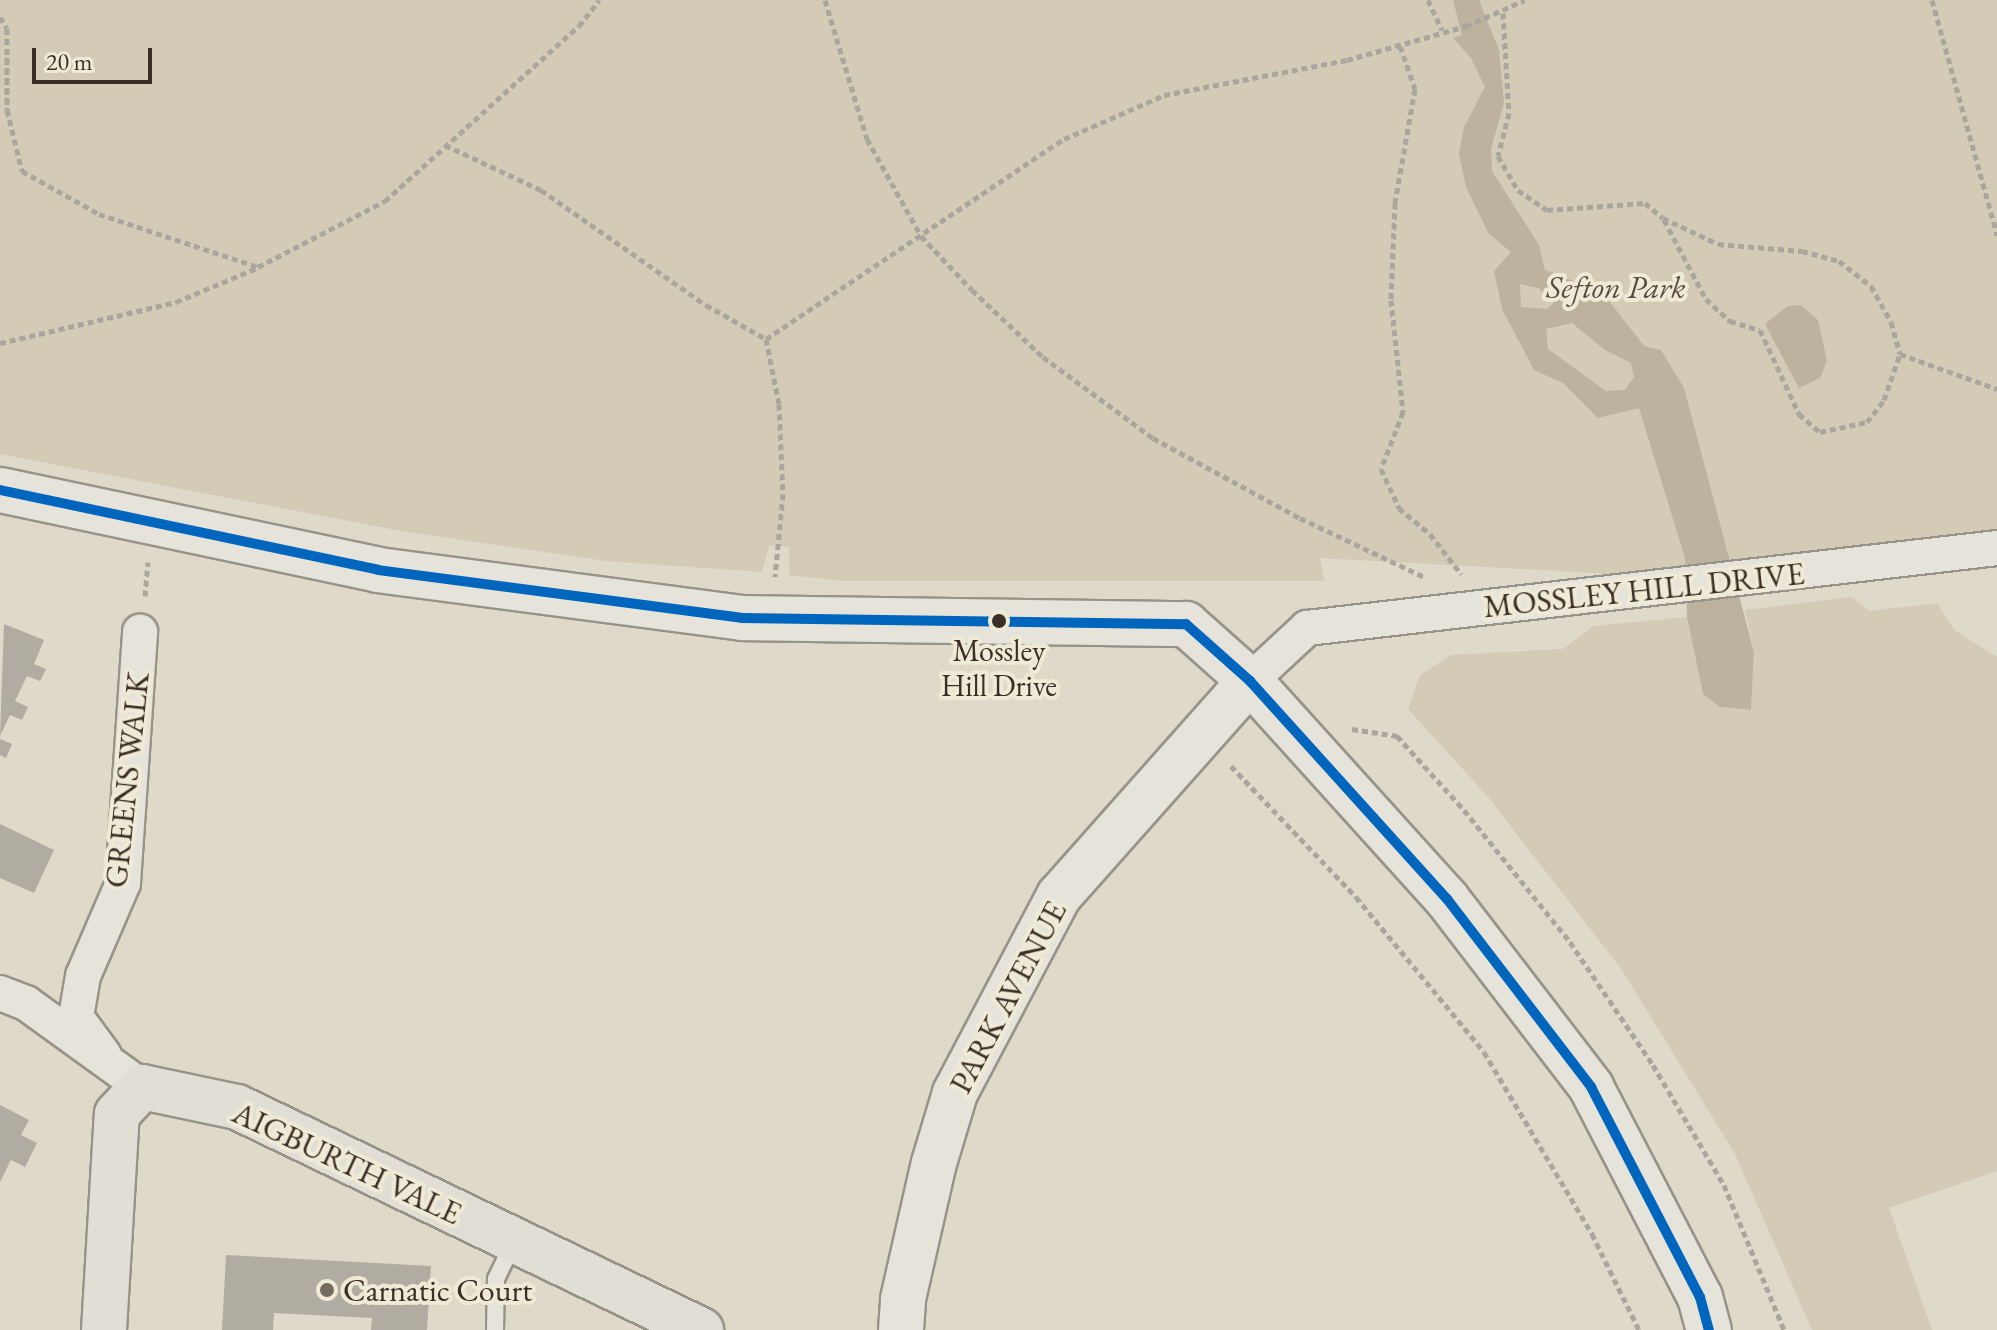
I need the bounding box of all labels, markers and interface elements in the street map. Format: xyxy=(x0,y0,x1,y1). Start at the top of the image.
scale bar xyxy=(36,32,156,82)
text: 20 m xyxy=(46,46,93,77)
park label: Sefton Park xyxy=(1546,268,1686,306)
street label: MOSSLEY HILL DRIVE xyxy=(1482,554,1806,626)
marker: Mossley Hill Drive xyxy=(991,613,1007,629)
place label: Mossley Hill Drive xyxy=(941,633,1057,704)
street label: GREENS WALK xyxy=(97,670,157,890)
street label: PARK AVENUE xyxy=(941,894,1075,1100)
street label: AIGBURTH VALE xyxy=(226,1093,468,1233)
place label: Carnatic Court xyxy=(343,1271,532,1309)
marker: Carnatic Court xyxy=(318,1281,336,1299)

